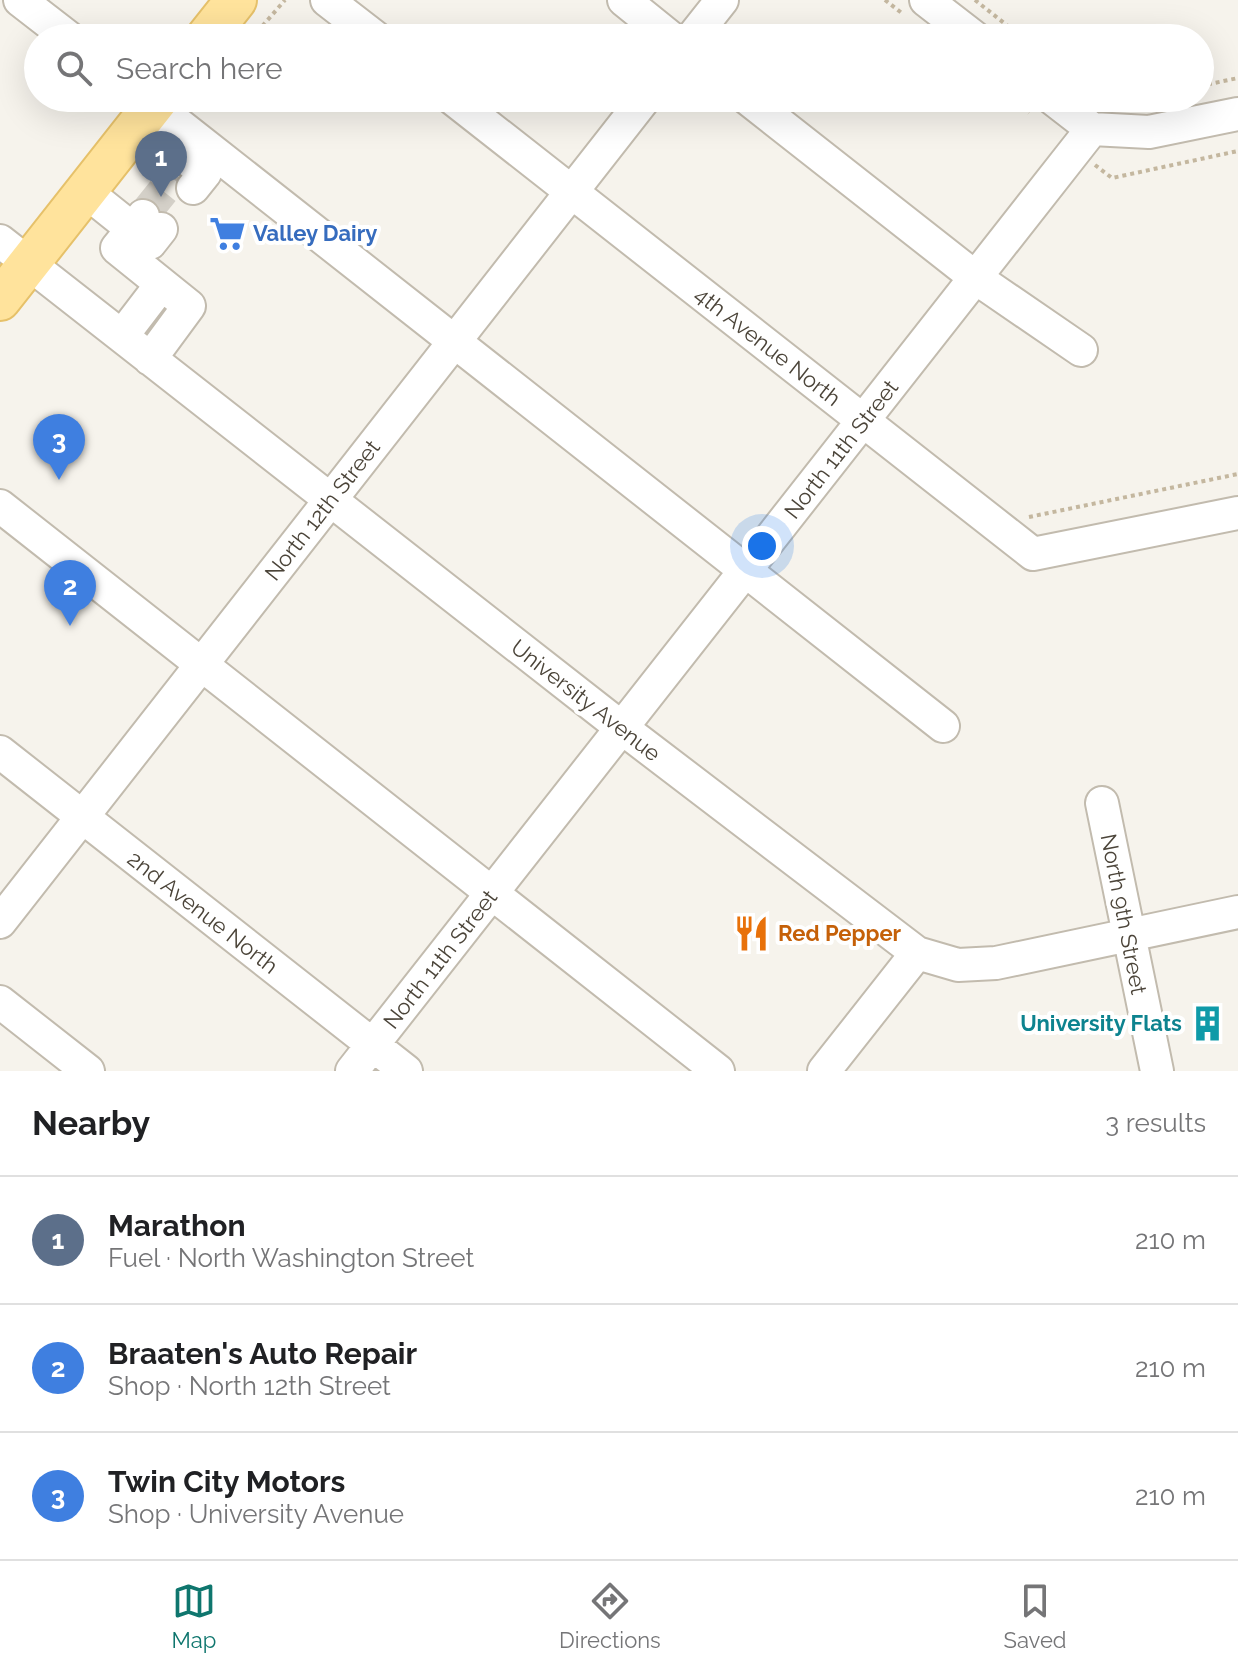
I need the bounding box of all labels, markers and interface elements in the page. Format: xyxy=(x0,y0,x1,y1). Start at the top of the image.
search box xyxy=(24,24,1214,112)
icon: search xyxy=(52,46,96,90)
text: Search here xyxy=(116,51,283,86)
pin: 1 xyxy=(135,131,187,197)
supermarket icon: Valley Dairy xyxy=(208,214,246,252)
place label: Valley Dairy xyxy=(253,220,377,246)
street label: 4th Avenue North xyxy=(690,281,846,411)
street label: North 11th Street xyxy=(779,374,904,524)
pin: 3 xyxy=(33,414,85,480)
street label: North 12th Street xyxy=(259,434,385,585)
your location xyxy=(742,526,782,566)
pin: 2 xyxy=(44,560,96,626)
street label: University Avenue xyxy=(506,634,666,766)
street label: North 9th Street xyxy=(1096,831,1152,997)
street label: 2nd Avenue North xyxy=(123,845,283,979)
street label: North 11th Street xyxy=(378,884,503,1034)
restaurant icon: Red Pepper xyxy=(733,914,771,952)
place label: Red Pepper xyxy=(778,920,902,946)
building icon: University Flats xyxy=(1189,1004,1227,1042)
place label: University Flats xyxy=(1020,1010,1182,1036)
text: Nearby xyxy=(32,1103,150,1143)
text: 3 results xyxy=(1105,1108,1206,1138)
text: Marathon xyxy=(108,1208,246,1243)
text: 1 xyxy=(52,1225,64,1255)
text: 210 m xyxy=(1135,1225,1206,1255)
text: Fuel · North Washington Street xyxy=(108,1243,474,1273)
text: Braaten's Auto Repair xyxy=(108,1336,417,1371)
text: 2 xyxy=(51,1353,65,1383)
text: 210 m xyxy=(1135,1353,1206,1383)
text: Shop · North 12th Street xyxy=(108,1371,391,1401)
text: Twin City Motors xyxy=(108,1464,345,1499)
text: 3 xyxy=(51,1481,65,1511)
text: 210 m xyxy=(1135,1481,1206,1511)
text: Shop · University Avenue xyxy=(108,1499,404,1529)
tab: Map xyxy=(171,1579,216,1653)
tab: Directions xyxy=(559,1579,661,1653)
tab: Saved xyxy=(1004,1579,1067,1653)

